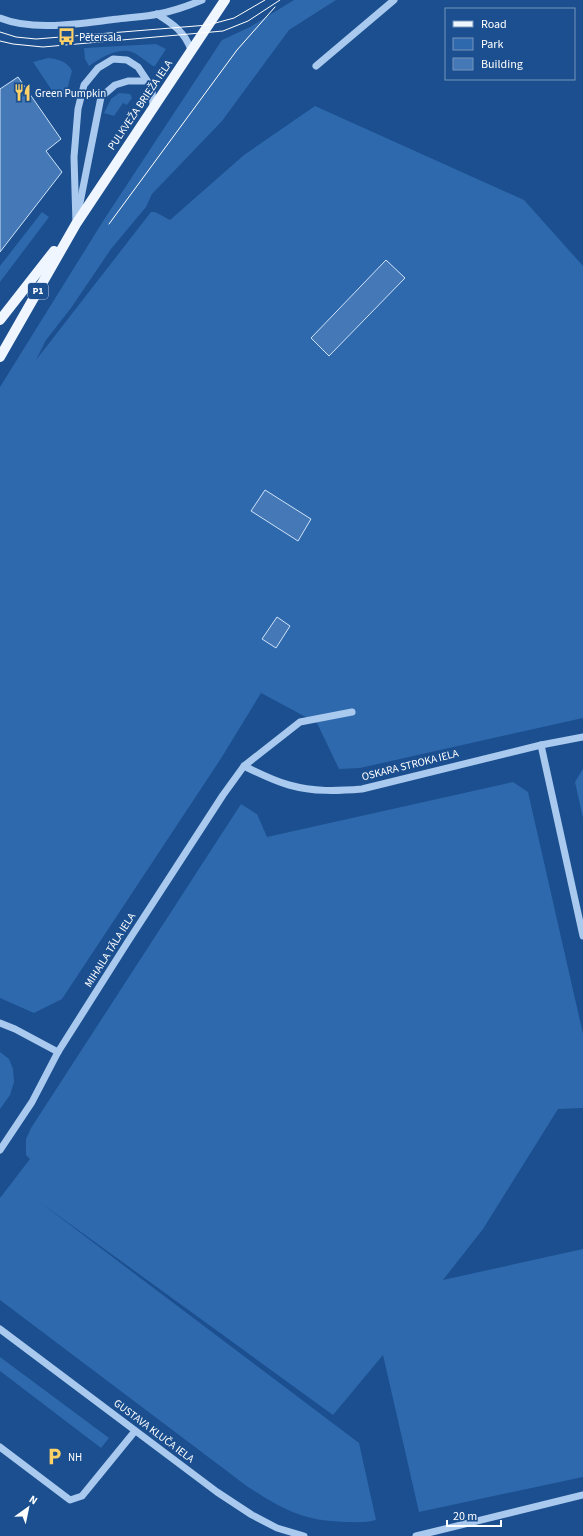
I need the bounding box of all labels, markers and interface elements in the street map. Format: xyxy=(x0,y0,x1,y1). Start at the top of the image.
legend xyxy=(445,8,575,80)
text: Road xyxy=(481,16,507,33)
bus stop icon: Pētersala xyxy=(56,27,76,47)
place label: Pētersala xyxy=(79,30,122,45)
text: Park xyxy=(481,36,503,53)
text: Building xyxy=(481,56,523,73)
street label: PULKVEŽA BRIEŽA IELA xyxy=(104,57,176,153)
restaurant icon: Green Pumpkin xyxy=(12,83,32,103)
place label: Green Pumpkin xyxy=(35,86,106,101)
road number: P1 xyxy=(28,283,48,299)
street label: OSKARA STROKA IELA xyxy=(360,746,460,784)
street label: MIHAILA TĀLA IELA xyxy=(81,910,139,990)
street label: GUSTAVA KLUČA IELA xyxy=(111,1396,197,1466)
parking icon: NH xyxy=(45,1447,65,1467)
place label: NH xyxy=(68,1450,82,1465)
north arrow xyxy=(8,1488,48,1528)
text: N xyxy=(26,1492,40,1508)
scale bar xyxy=(447,1502,501,1528)
text: 20 m xyxy=(453,1508,477,1525)

